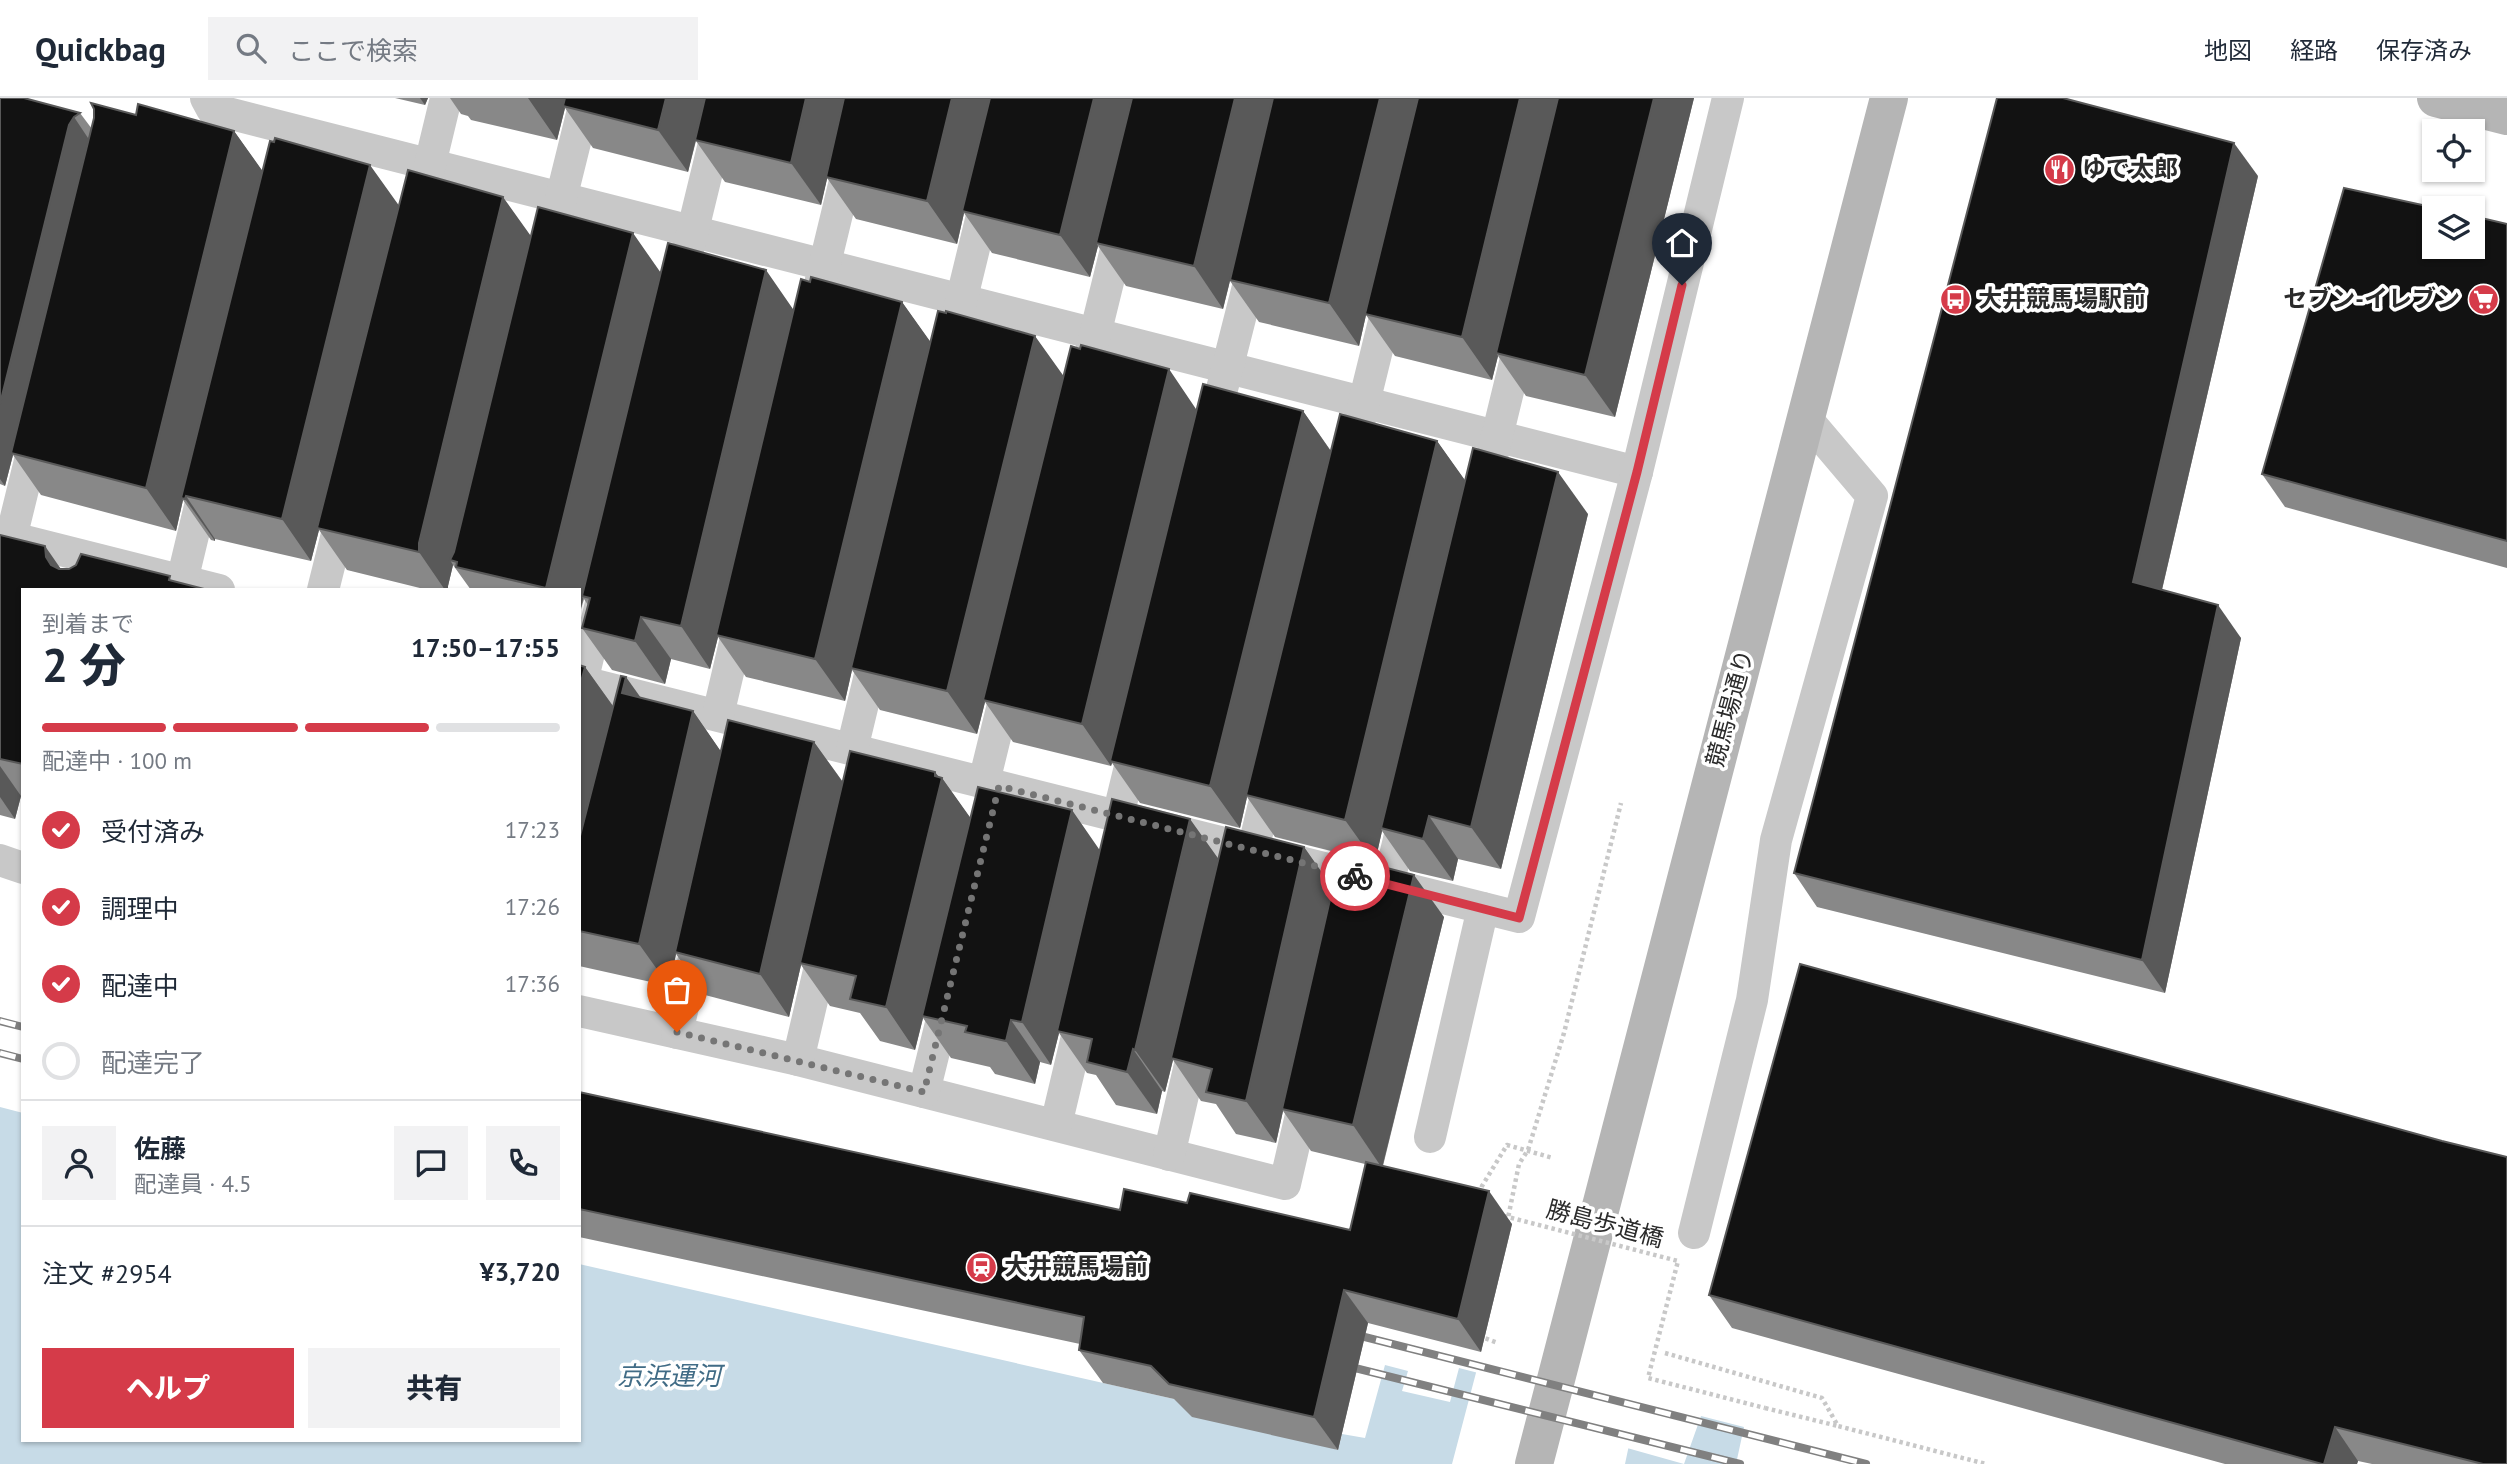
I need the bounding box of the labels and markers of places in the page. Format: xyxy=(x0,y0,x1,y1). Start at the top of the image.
restaurant icon: ゆで太郎 xyxy=(2042,152,2076,186)
place label: ゆで太郎 xyxy=(2082,153,2178,184)
pin xyxy=(1652,213,1712,285)
bus stop icon: 大井競馬場駅前 xyxy=(1938,282,1972,316)
supermarket icon: セブン-イレブン xyxy=(2466,282,2500,316)
place label: 大井競馬場駅前 xyxy=(1978,283,2146,314)
place label: セブン-イレブン xyxy=(2283,283,2460,314)
pin xyxy=(647,960,707,1032)
station icon: 大井競馬場前 xyxy=(964,1250,998,1284)
place label: 大井競馬場前 xyxy=(1004,1251,1148,1282)

